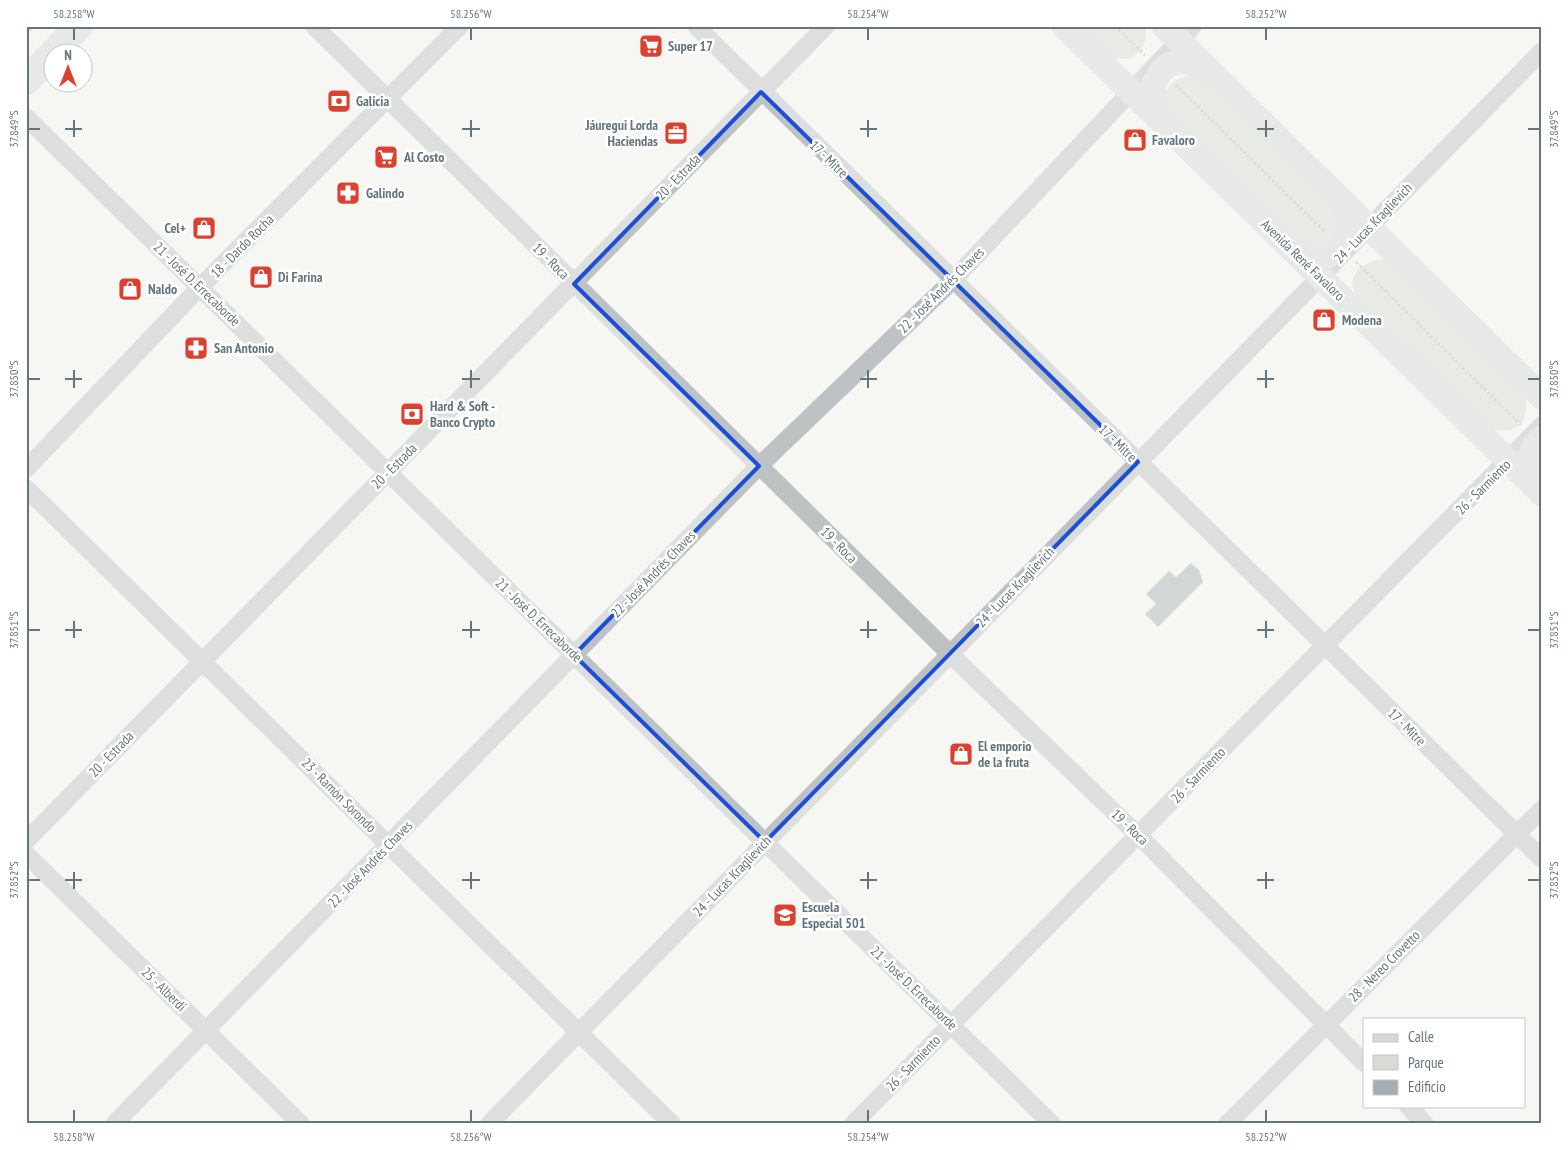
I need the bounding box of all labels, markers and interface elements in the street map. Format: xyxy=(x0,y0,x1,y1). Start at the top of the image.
text: 58.258°W xyxy=(53,6,95,21)
text: 58.256°W xyxy=(450,6,492,21)
text: 58.254°W xyxy=(847,6,889,21)
text: 58.252°W xyxy=(1245,6,1287,21)
supermarket icon: Super 17 xyxy=(638,33,664,59)
place label: Super 17 xyxy=(668,37,713,55)
north arrow xyxy=(42,42,92,92)
text: N xyxy=(64,46,72,64)
bank icon: Galicia xyxy=(326,88,352,114)
place label: Galicia xyxy=(356,92,389,110)
text: 37.849°S xyxy=(6,110,21,148)
text: 37.849°S xyxy=(1546,110,1561,148)
place label: Jáuregui Lorda Haciendas xyxy=(584,116,658,150)
office icon: Jáuregui Lorda Haciendas xyxy=(663,120,689,146)
shop icon: Favaloro xyxy=(1122,127,1148,153)
place label: Favaloro xyxy=(1152,131,1195,149)
street label: 17 - Mitre xyxy=(806,136,852,182)
supermarket icon: Al Costo xyxy=(373,144,399,170)
place label: Al Costo xyxy=(403,148,445,166)
street label: 20 - Estrada xyxy=(652,150,704,204)
street label: 24 - Lucas Kraglievich xyxy=(1330,179,1416,267)
pharmacy icon: Galindo xyxy=(335,180,361,206)
place label: Galindo xyxy=(366,184,404,202)
street label: 18 - Dardo Rocha xyxy=(207,211,277,281)
shop icon: Cel+ xyxy=(191,215,217,241)
street label: Avenida René Favaloro xyxy=(1257,215,1349,305)
place label: Cel+ xyxy=(164,219,186,237)
street label: 21 - José D. Errecaborde xyxy=(150,238,244,330)
street label: 19 - Roca xyxy=(529,239,573,283)
street label: 22 - José Andrés Chaves xyxy=(894,243,988,337)
shop icon: Di Farina xyxy=(248,264,274,290)
place label: Di Farina xyxy=(278,268,323,286)
shop icon: Naldo xyxy=(117,276,143,302)
place label: Naldo xyxy=(148,280,177,298)
shop icon: Modena xyxy=(1311,307,1337,333)
place label: Modena xyxy=(1342,311,1382,329)
pharmacy icon: San Antonio xyxy=(183,335,209,361)
place label: San Antonio xyxy=(214,339,274,357)
text: 37.850°S xyxy=(6,360,21,398)
text: 37.850°S xyxy=(1546,360,1561,398)
place label: Hard & Soft - Banco Crypto xyxy=(430,397,495,431)
bank icon: Hard & Soft - Banco Crypto xyxy=(399,401,425,427)
street label: 17 - Mitre xyxy=(1095,420,1141,466)
street label: 20 - Estrada xyxy=(367,439,421,493)
street label: 26 - Sarmiento xyxy=(1452,456,1514,518)
street label: 19 - Roca xyxy=(817,523,861,567)
street label: 22 - José Andrés Chaves xyxy=(607,526,699,621)
street label: 24 - Lucas Kraglievich xyxy=(972,543,1058,631)
street label: 21 - José D. Errecaborde xyxy=(492,574,586,666)
text: 37.851°S xyxy=(6,611,21,649)
text: 37.851°S xyxy=(1546,611,1561,649)
street label: 17 - Mitre xyxy=(1384,704,1430,750)
street label: 20 - Estrada xyxy=(85,727,137,781)
place label: El emporio de la fruta xyxy=(978,737,1032,771)
shop icon: El emporio de la fruta xyxy=(948,741,974,767)
street label: 26 - Sarmiento xyxy=(1167,743,1229,807)
street label: 23 - Ramón Sorondo xyxy=(298,754,380,836)
street label: 19 - Roca xyxy=(1108,805,1152,849)
street label: 22 - José Andrés Chaves xyxy=(324,816,416,911)
street label: 24 - Lucas Kraglievich xyxy=(689,832,775,920)
text: 37.852°S xyxy=(6,861,21,899)
text: 37.852°S xyxy=(1546,861,1561,899)
place label: Escuela Especial 501 xyxy=(802,898,865,932)
school or university icon: Escuela Especial 501 xyxy=(772,902,798,928)
street label: 28 - Nereo Crovetto xyxy=(1344,926,1424,1006)
street label: 21 - José D. Errecaborde xyxy=(867,942,961,1034)
street label: 25 - Alberdi xyxy=(138,963,190,1015)
legend xyxy=(1363,1018,1526,1108)
text: Calle xyxy=(1408,1027,1434,1046)
street label: 26 - Sarmiento xyxy=(882,1031,944,1095)
text: Parque xyxy=(1408,1053,1444,1072)
text: Edificio xyxy=(1408,1077,1446,1096)
text: 58.258°W xyxy=(53,1129,95,1144)
text: 58.256°W xyxy=(450,1129,492,1144)
text: 58.254°W xyxy=(847,1129,889,1144)
text: 58.252°W xyxy=(1245,1129,1287,1144)

